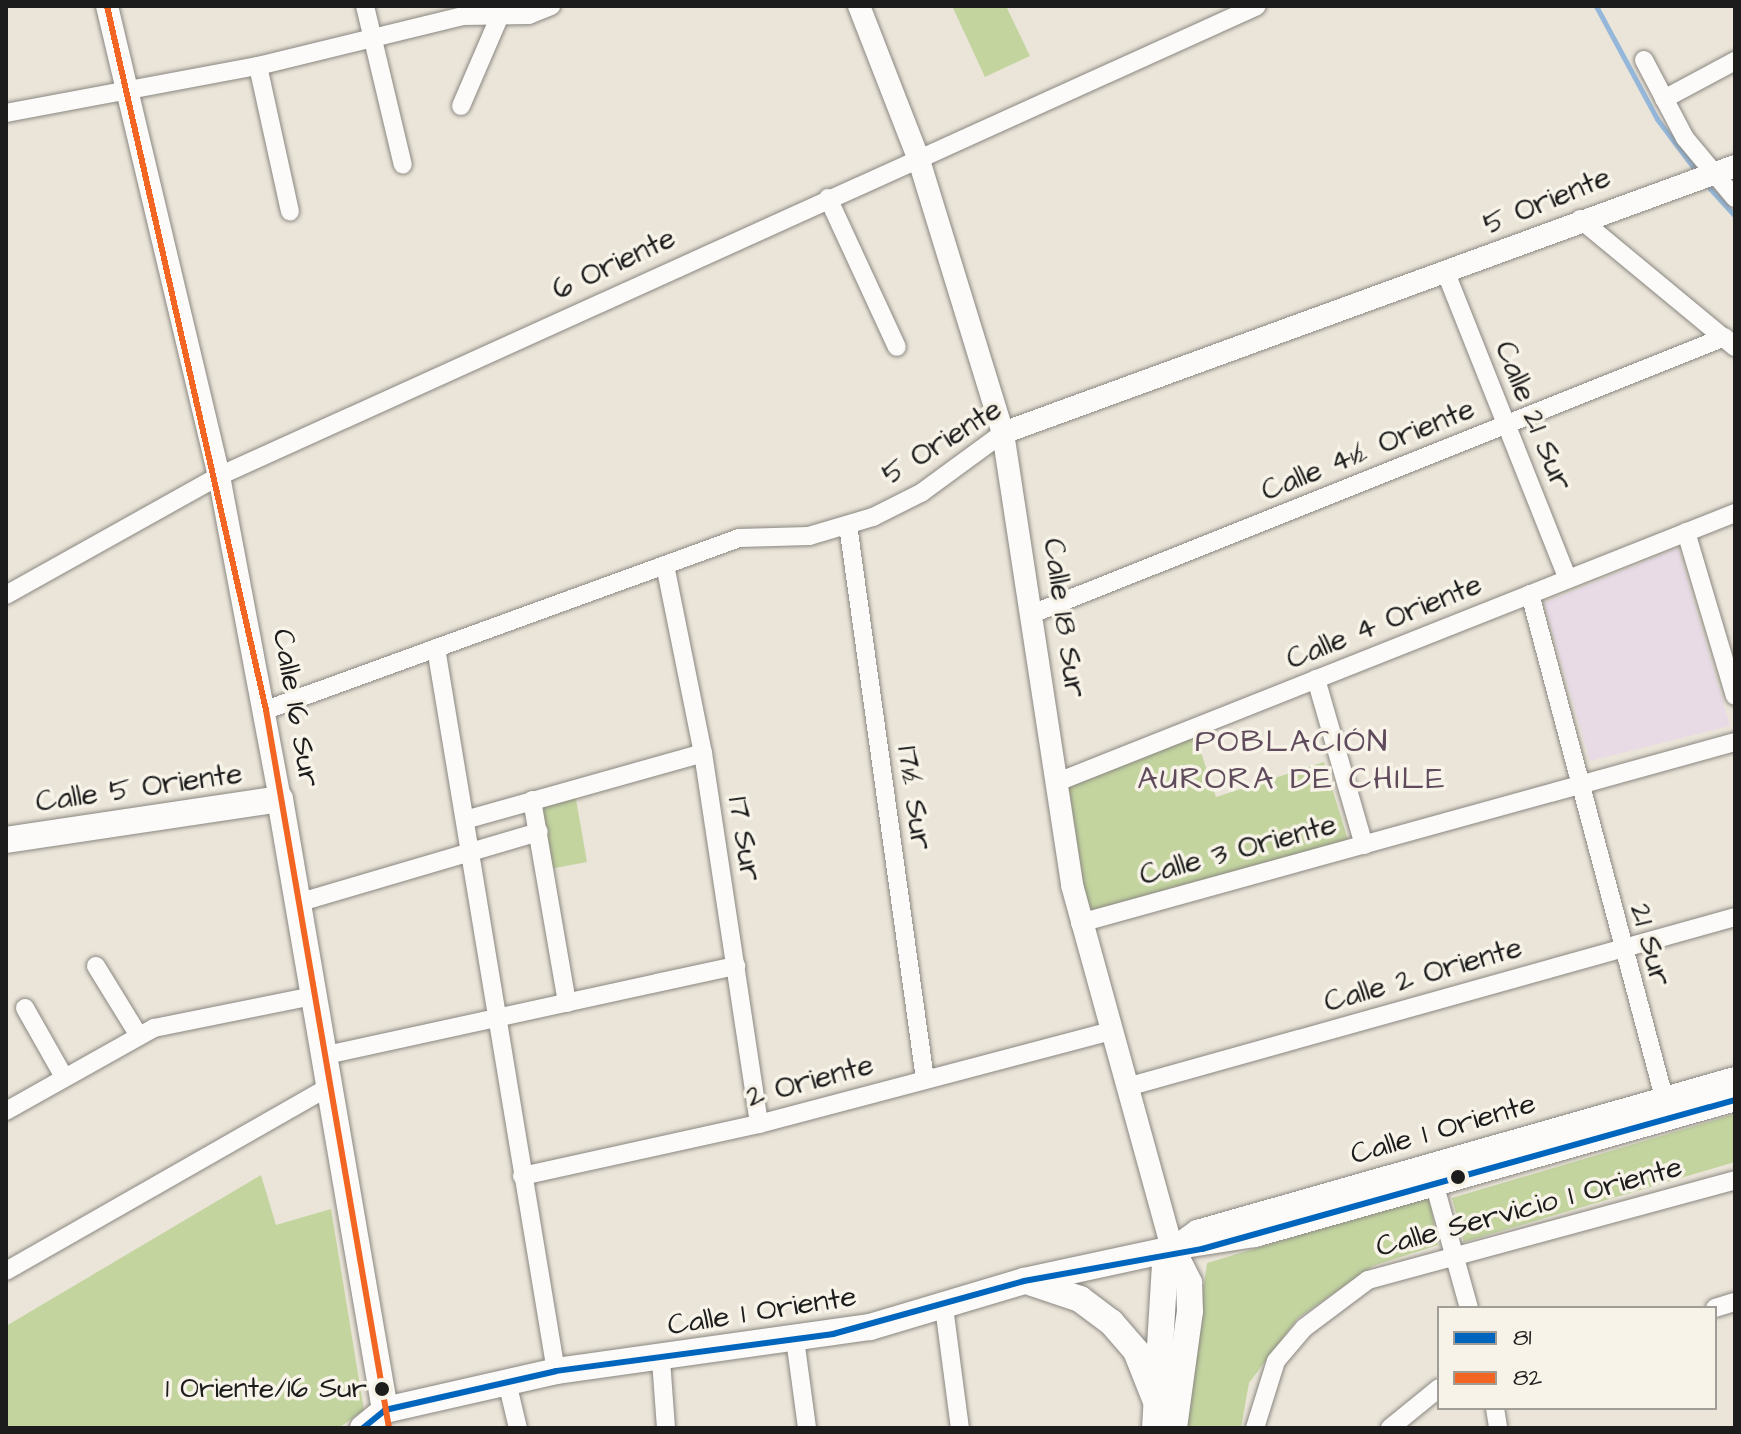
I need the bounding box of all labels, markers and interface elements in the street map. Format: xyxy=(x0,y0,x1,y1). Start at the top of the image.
street label: 5 Oriente xyxy=(1478,159,1616,243)
street label: 6 Oriente xyxy=(547,220,681,308)
street label: Calle 21 Sur xyxy=(1487,336,1579,496)
street label: 5 Oriente xyxy=(876,391,1008,493)
street label: Calle 4½ Oriente xyxy=(1256,391,1480,509)
street label: Calle 18 Sur xyxy=(1035,536,1093,700)
street label: Calle 4 Oriente xyxy=(1281,566,1487,678)
street label: Calle 16 Sur xyxy=(264,626,328,790)
district label: POBLACIÓN AURORA DE CHILE xyxy=(1137,724,1447,799)
street label: 17½ Sur xyxy=(889,744,939,852)
street label: Calle 5 Oriente xyxy=(33,756,245,820)
street label: 17 Sur xyxy=(720,794,768,884)
street label: Calle 3 Oriente xyxy=(1136,806,1340,894)
street label: 21 Sur xyxy=(1622,900,1678,990)
street label: Calle 2 Oriente xyxy=(1320,930,1526,1020)
street label: 2 Oriente xyxy=(743,1047,877,1115)
street label: Calle 1 Oriente xyxy=(1346,1085,1540,1173)
street label: Calle Servicio 1 Oriente xyxy=(1372,1149,1686,1265)
unlabelled marker xyxy=(1450,1169,1466,1185)
street label: Calle 1 Oriente xyxy=(665,1278,859,1344)
legend xyxy=(1437,1306,1717,1410)
text: 81 xyxy=(1513,1321,1532,1355)
text: 82 xyxy=(1513,1361,1542,1395)
place label: 1 Oriente/16 Sur xyxy=(165,1372,367,1406)
marker: 1 Oriente/16 Sur xyxy=(374,1381,390,1397)

